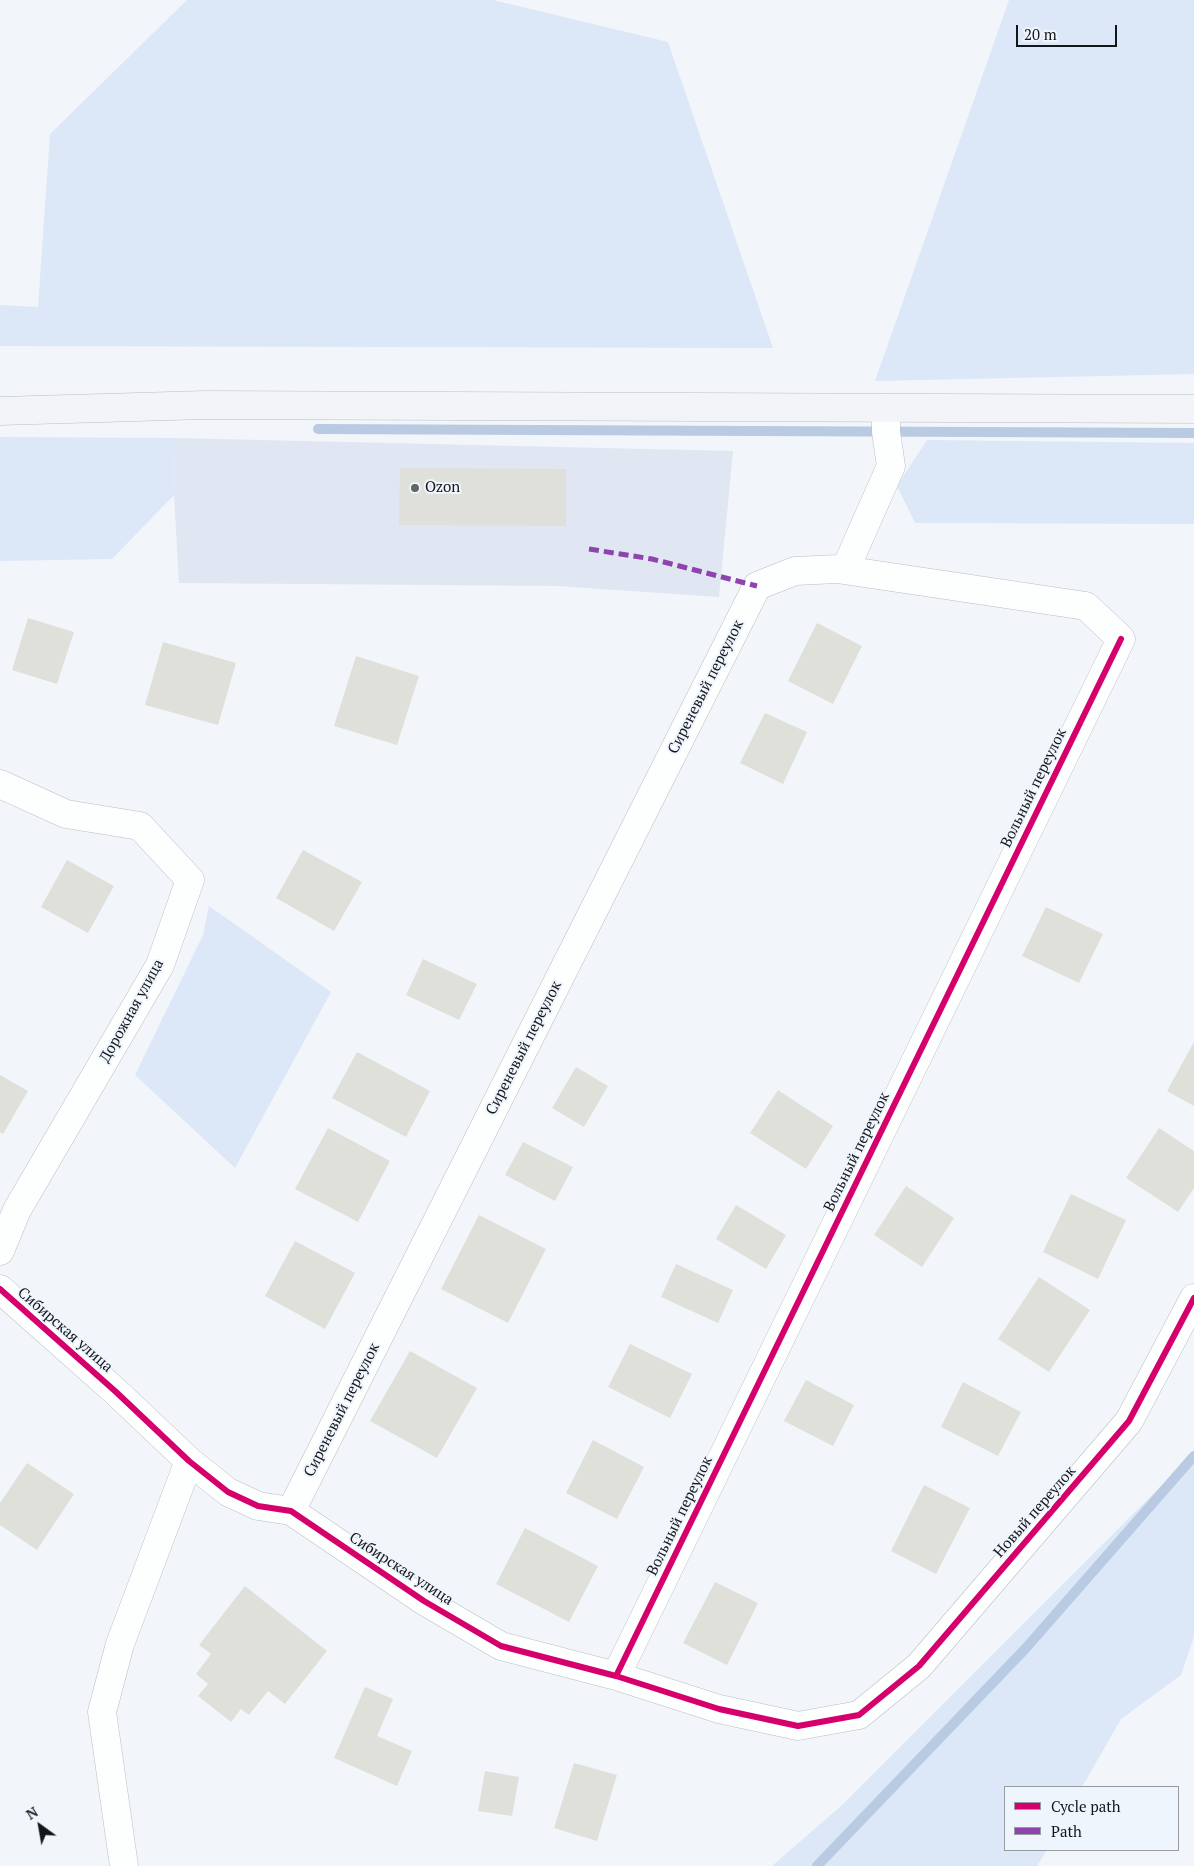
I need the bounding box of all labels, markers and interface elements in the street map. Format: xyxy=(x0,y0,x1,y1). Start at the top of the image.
scale bar xyxy=(1019,15,1120,47)
text: 20 m xyxy=(1024,24,1057,44)
place label: Ozon xyxy=(425,479,460,497)
marker: Ozon xyxy=(409,482,421,494)
street label: Сиреневый переулок xyxy=(664,617,748,757)
street label: Вольный переулок xyxy=(997,725,1071,851)
street label: Дорожная улица xyxy=(96,956,168,1066)
street label: Сиреневый переулок xyxy=(482,978,566,1118)
street label: Вольный переулок xyxy=(820,1089,894,1215)
street label: Сибирская улица xyxy=(14,1284,116,1376)
street label: Сиреневый переулок xyxy=(300,1340,384,1480)
street label: Вольный переулок xyxy=(643,1453,717,1579)
street label: Новый переулок xyxy=(990,1463,1080,1561)
street label: Сибирская улица xyxy=(346,1529,456,1609)
legend xyxy=(1004,1786,1179,1851)
text: Cycle path xyxy=(1051,1796,1121,1816)
north arrow xyxy=(15,1801,65,1851)
text: N xyxy=(22,1802,41,1824)
text: Path xyxy=(1051,1821,1082,1841)

